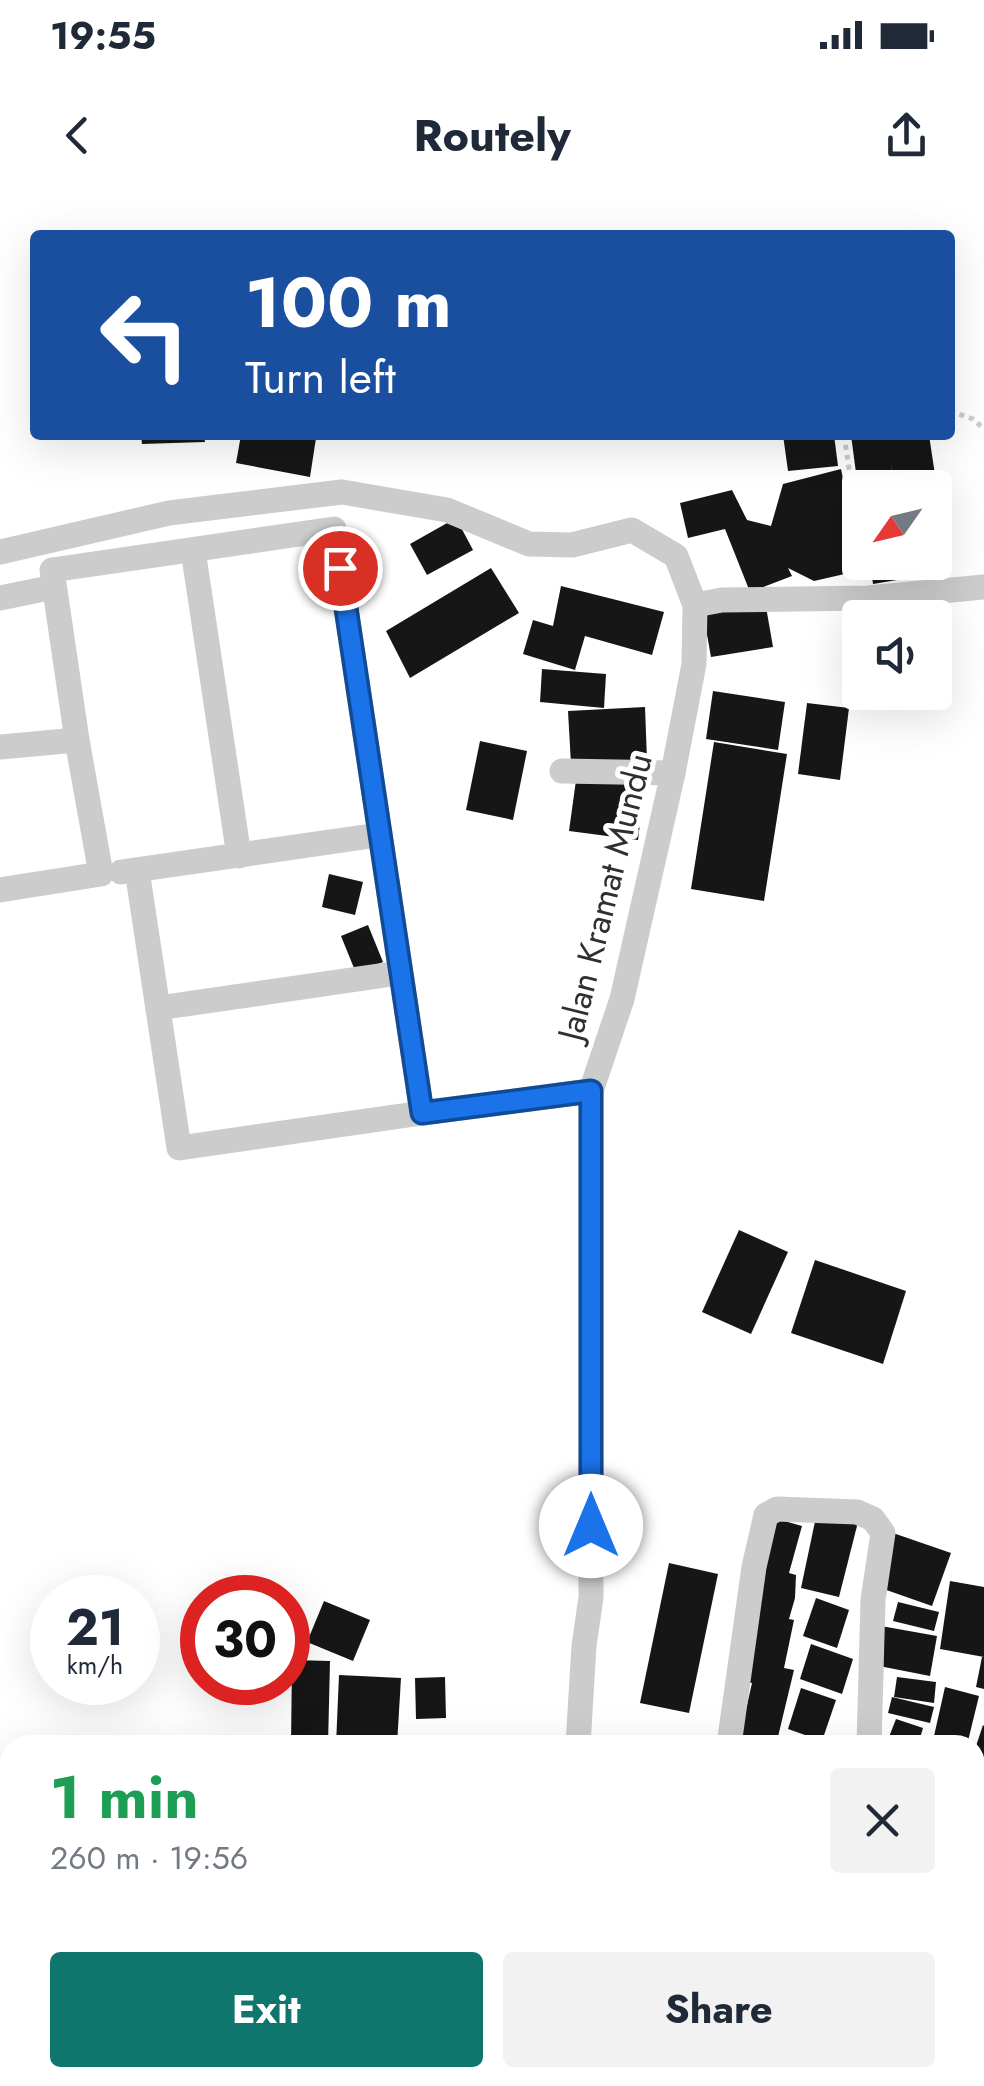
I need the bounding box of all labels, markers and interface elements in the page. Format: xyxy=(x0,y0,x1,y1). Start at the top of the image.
text: 19:55 xyxy=(50,8,156,63)
text: Routely xyxy=(413,103,571,168)
icon: back xyxy=(50,108,105,163)
icon: share xyxy=(879,108,934,163)
text: 100 m xyxy=(245,252,452,353)
icon: left xyxy=(80,270,210,400)
text: Turn left xyxy=(245,345,396,410)
north arrow xyxy=(842,470,952,580)
map controls xyxy=(842,470,952,710)
pin xyxy=(298,526,383,611)
icon: arrive xyxy=(313,541,368,596)
button: sound xyxy=(842,600,952,710)
street label: Jalan Kramat Mundu xyxy=(544,748,665,1050)
position arrow xyxy=(539,1474,643,1578)
speed limit sign: 30 xyxy=(180,1575,310,1705)
text: 21 xyxy=(66,1591,124,1664)
text: km/h xyxy=(67,1647,123,1683)
text: 1 min xyxy=(50,1754,199,1841)
button: close xyxy=(830,1768,935,1873)
text: 260 m · 19:56 xyxy=(50,1835,248,1881)
button: Exit xyxy=(50,1952,483,2067)
button: Share xyxy=(503,1952,935,2067)

